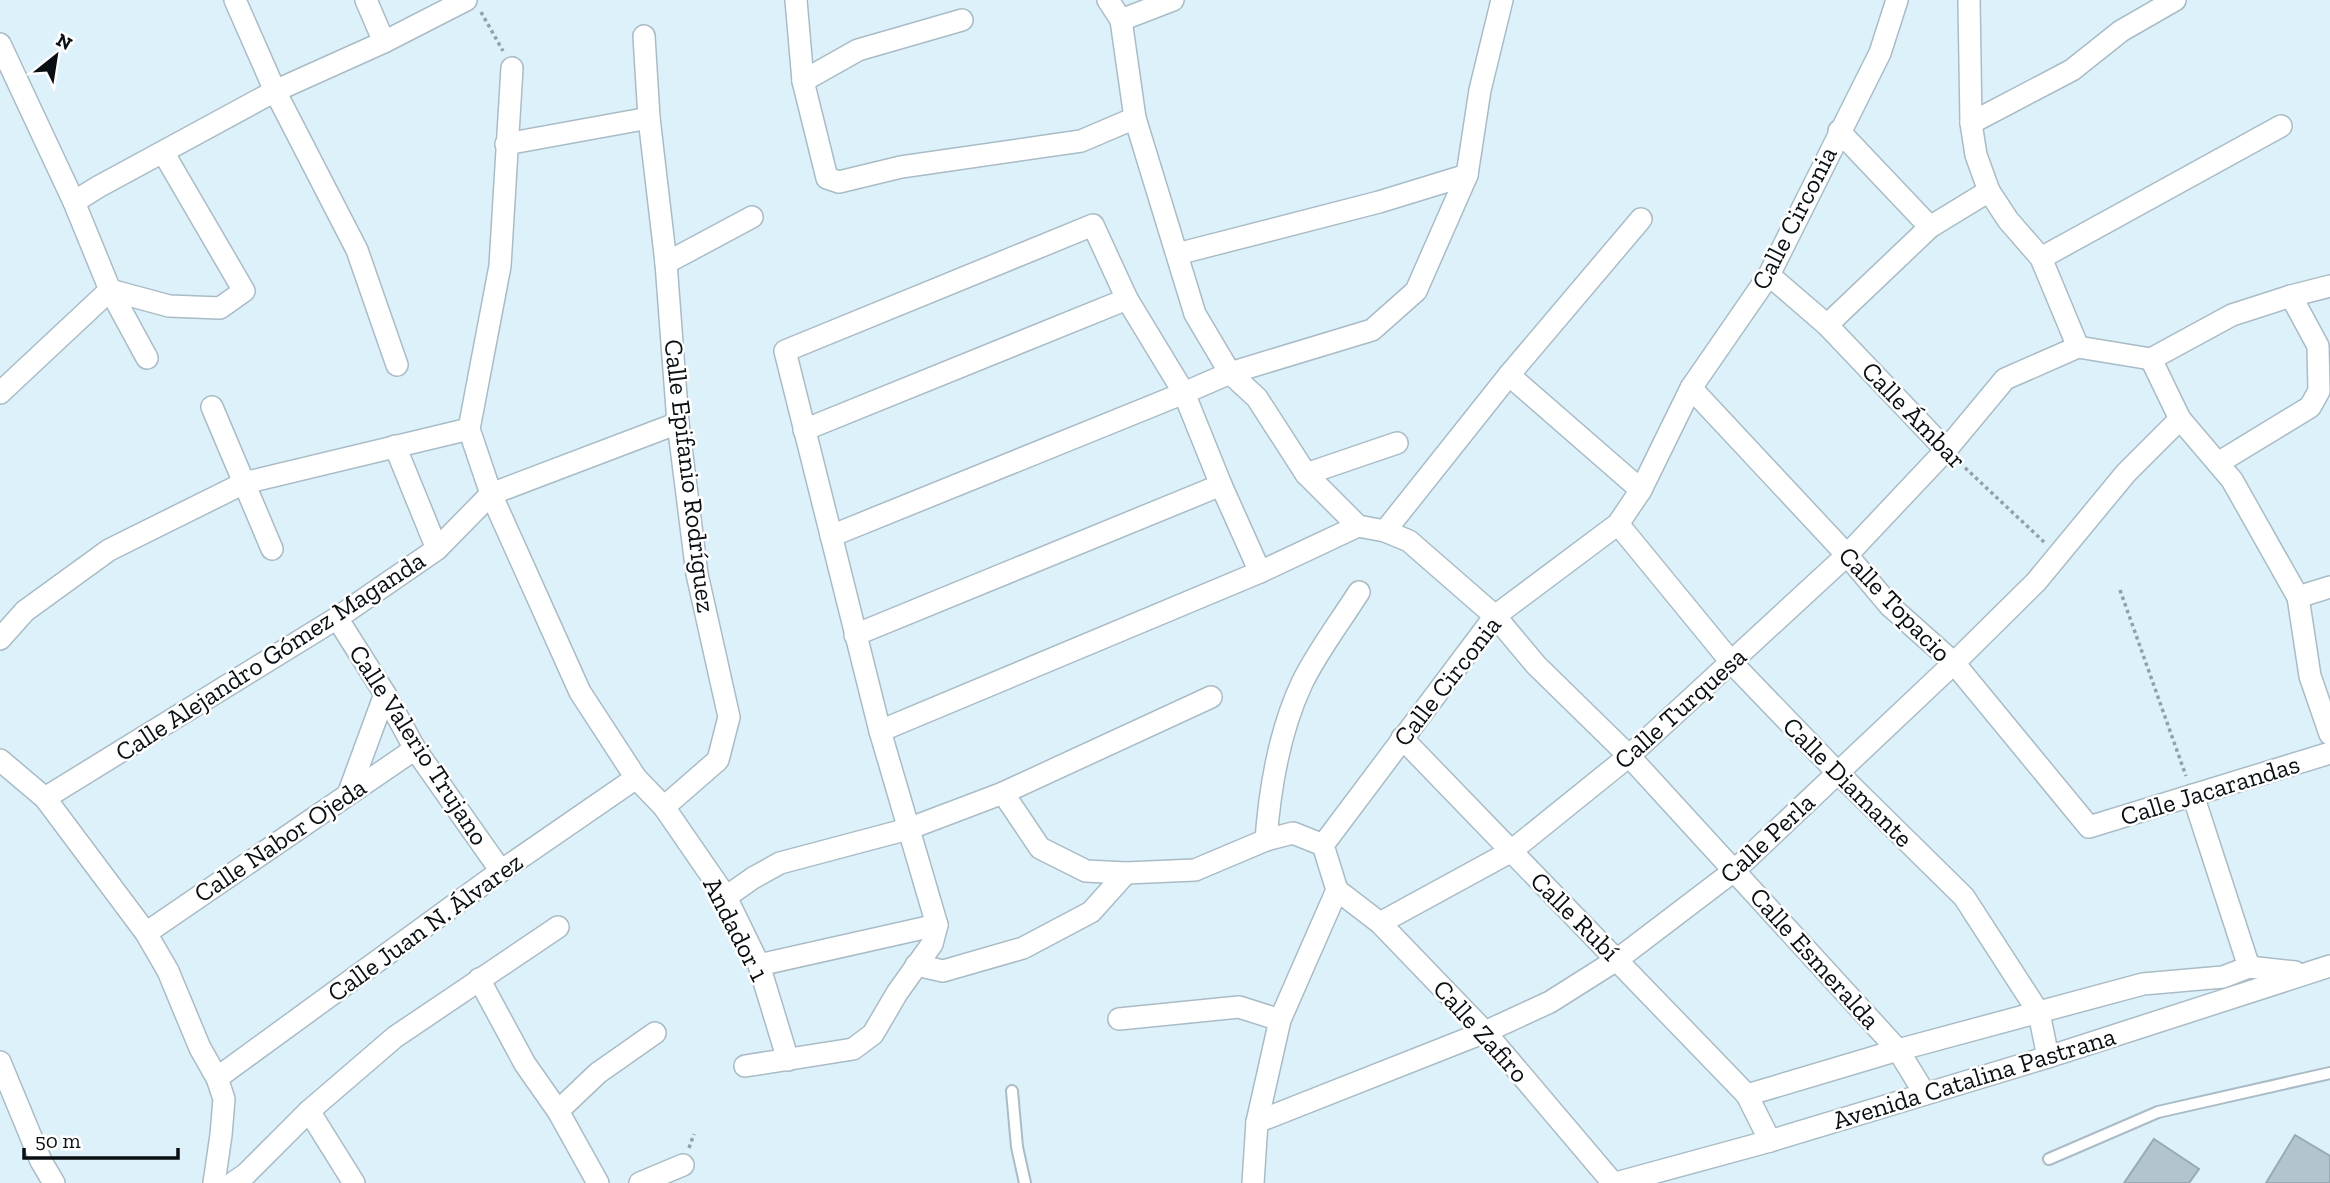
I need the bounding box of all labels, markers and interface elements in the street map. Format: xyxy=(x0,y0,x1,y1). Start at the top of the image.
north arrow xyxy=(21,21,91,91)
text: N xyxy=(52,28,76,55)
street label: Calle Circonia xyxy=(1744,141,1844,295)
street label: Calle Epifanio Rodríguez xyxy=(657,338,723,614)
street label: Calle Ámbar xyxy=(1855,355,1973,475)
street label: Calle Topacio xyxy=(1832,540,1958,668)
street label: Calle Alejandro Gómez Maganda xyxy=(109,544,431,768)
street label: Calle Circonia xyxy=(1386,609,1508,752)
street label: Calle Valerio Trujano xyxy=(342,639,496,851)
street label: Calle Turquesa xyxy=(1607,640,1753,776)
street label: Calle Diamante xyxy=(1776,710,1920,854)
street label: Calle Jacarandas xyxy=(2117,748,2303,832)
street label: Calle Nabor Ojeda xyxy=(188,770,372,909)
street label: Calle Perla xyxy=(1713,786,1821,890)
street label: Calle Juan N. Álvarez xyxy=(321,845,529,1009)
street label: Calle Rubí xyxy=(1524,865,1626,967)
street label: Andador 1 xyxy=(696,872,776,986)
street label: Calle Esmeralda xyxy=(1743,880,1887,1036)
street label: Calle Zafiro xyxy=(1426,973,1536,1089)
street label: Avenida Catalina Pastrana xyxy=(1829,1020,2120,1136)
scale bar xyxy=(24,1116,178,1160)
text: 50 m xyxy=(35,1128,81,1153)

